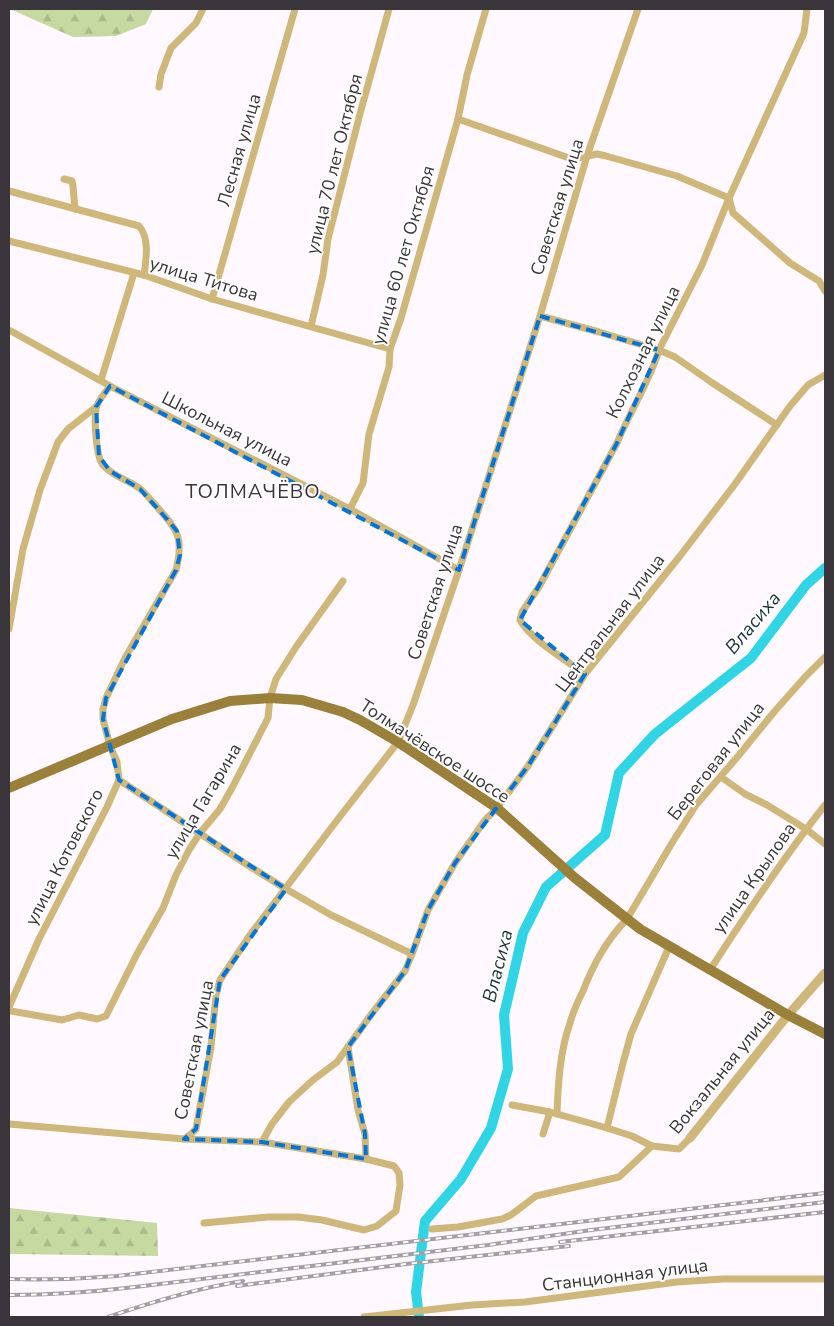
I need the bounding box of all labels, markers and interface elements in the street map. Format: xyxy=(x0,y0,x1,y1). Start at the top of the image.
street label: улица 70 лет Октября xyxy=(300,71,368,257)
street label: Лесная улица xyxy=(211,91,267,209)
street label: Советская улица xyxy=(525,136,589,278)
street label: улица 60 лет Октября xyxy=(366,163,440,347)
street label: улица Титова xyxy=(147,251,261,307)
street label: Колхозная улица xyxy=(600,282,686,422)
street label: Школьная улица xyxy=(158,386,296,472)
district label: ТОЛМАЧЁВО xyxy=(185,478,321,505)
street label: Советская улица xyxy=(402,521,468,663)
street label: Центральная улица xyxy=(550,549,670,697)
water label: Власиха xyxy=(719,586,787,660)
street label: Толмачёвское шоссе xyxy=(355,693,515,809)
street label: Береговая улица xyxy=(662,697,770,825)
street label: улица Гагарина xyxy=(159,739,247,863)
street label: улица Котовского xyxy=(19,784,109,930)
street label: улица Крылова xyxy=(707,818,801,938)
water label: Власиха xyxy=(476,927,520,1005)
street label: Советская улица xyxy=(169,978,219,1122)
street label: Вокзальная улица xyxy=(664,1003,780,1139)
street label: Станционная улица xyxy=(541,1253,709,1297)

